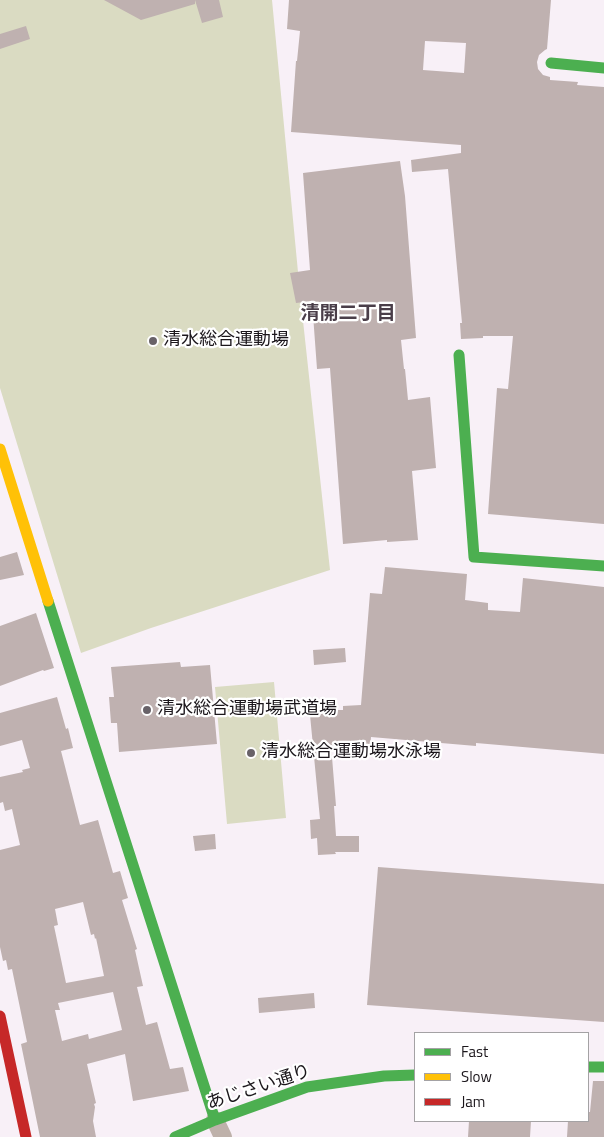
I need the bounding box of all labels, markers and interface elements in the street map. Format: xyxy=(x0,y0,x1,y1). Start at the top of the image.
district label: 清開二丁目 xyxy=(301,303,395,325)
place label: 清水総合運動場 xyxy=(163,330,289,352)
marker: 清水総合運動場 xyxy=(147,335,159,347)
place label: 清水総合運動場武道場 xyxy=(157,699,337,721)
marker: 清水総合運動場武道場 xyxy=(141,704,153,716)
place label: 清水総合運動場水泳場 xyxy=(261,742,441,764)
marker: 清水総合運動場水泳場 xyxy=(245,747,257,759)
legend xyxy=(414,1032,589,1122)
text: Fast xyxy=(461,1040,488,1063)
street label: あじさい通り xyxy=(204,1061,314,1115)
text: Slow xyxy=(461,1065,492,1088)
text: Jam xyxy=(461,1090,485,1113)

